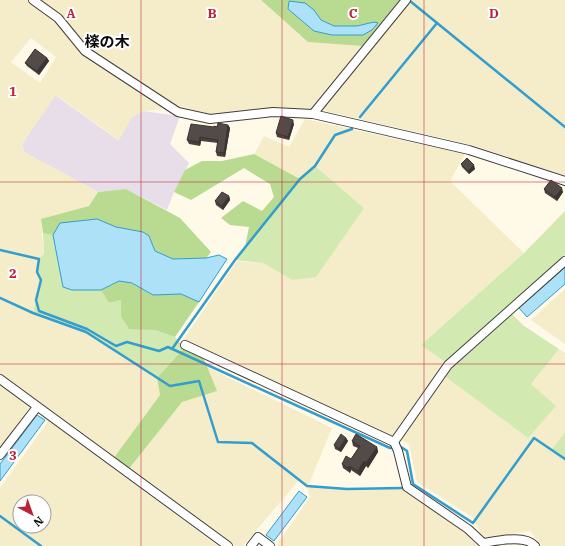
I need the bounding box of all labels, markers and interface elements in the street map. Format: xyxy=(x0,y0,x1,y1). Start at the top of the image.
text: A xyxy=(66,5,76,22)
text: B xyxy=(207,5,217,22)
text: C xyxy=(349,5,358,22)
text: D xyxy=(489,5,499,22)
district label: 檪の木 xyxy=(84,32,130,51)
text: 1 xyxy=(9,83,17,100)
text: 2 xyxy=(9,265,17,282)
text: 3 xyxy=(9,447,17,464)
north arrow xyxy=(12,494,52,534)
text: N xyxy=(30,513,46,530)

